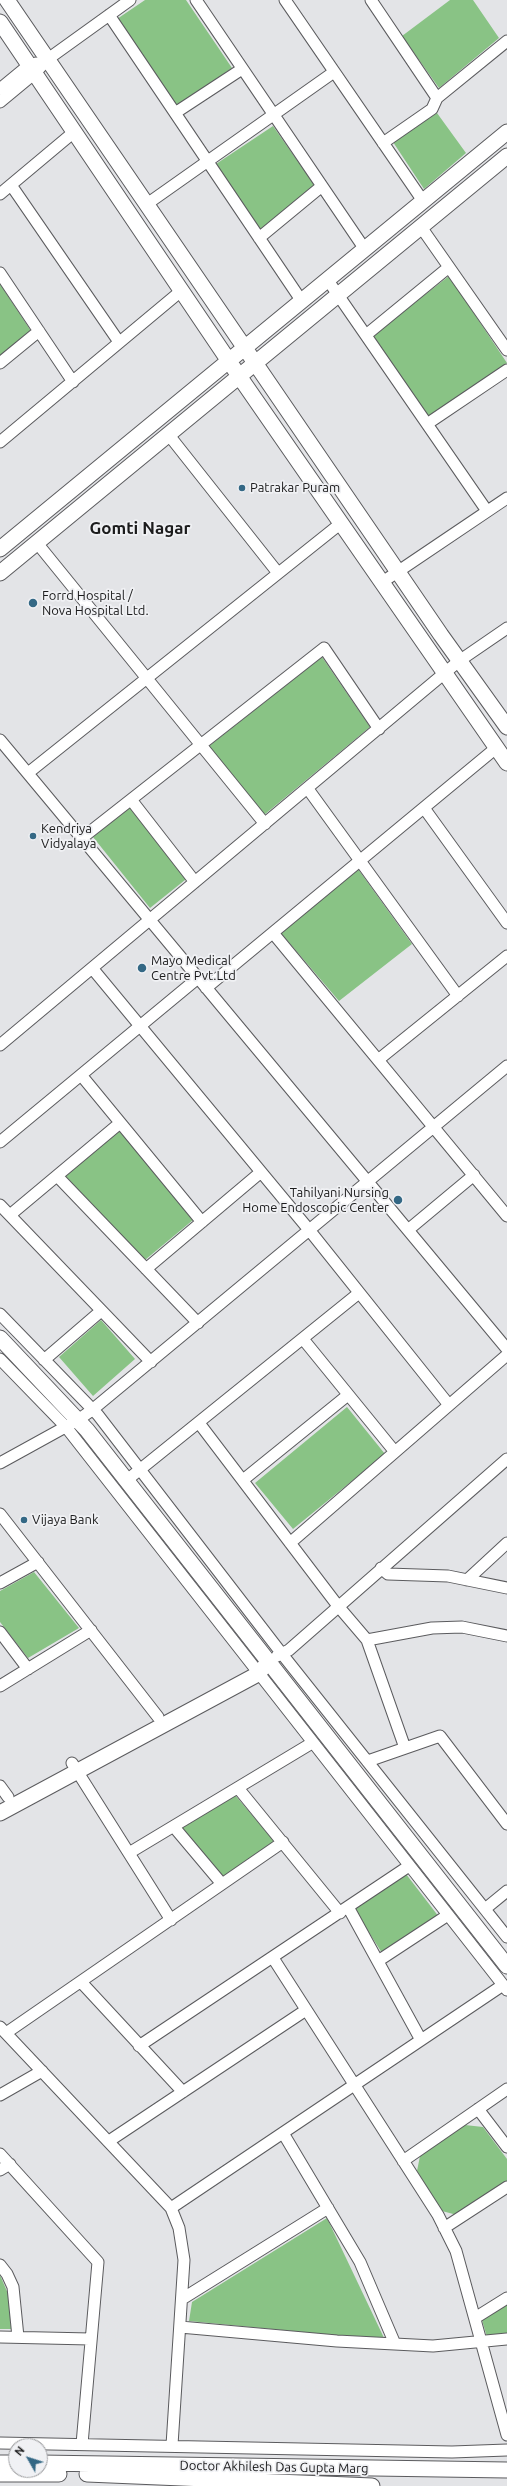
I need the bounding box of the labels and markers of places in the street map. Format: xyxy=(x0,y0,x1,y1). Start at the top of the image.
place label: Patrakar Puram xyxy=(250,480,340,496)
marker: Patrakar Puram xyxy=(237,483,247,493)
place label: Forrd Hospital / Nova Hospital Ltd. xyxy=(42,588,149,619)
marker: Forrd Hospital / Nova Hospital Ltd. xyxy=(27,597,39,609)
place label: Kendriya Vidyalaya xyxy=(41,821,96,852)
marker: Kendriya Vidyalaya xyxy=(28,831,38,841)
place label: Mayo Medical Centre Pvt.Ltd xyxy=(151,953,236,984)
marker: Mayo Medical Centre Pvt.Ltd xyxy=(136,962,148,974)
place label: Tahilyani Nursing Home Endoscopic Center xyxy=(242,1185,389,1216)
marker: Tahilyani Nursing Home Endoscopic Center xyxy=(392,1194,404,1206)
place label: Vijaya Bank xyxy=(32,1512,98,1528)
marker: Vijaya Bank xyxy=(19,1515,29,1525)

